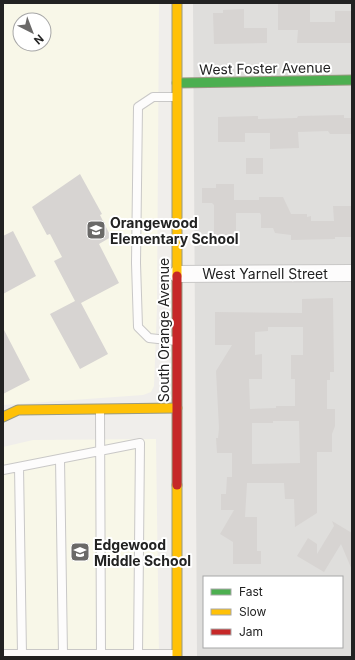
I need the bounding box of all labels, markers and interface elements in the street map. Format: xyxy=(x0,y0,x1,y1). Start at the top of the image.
north arrow xyxy=(12,12,52,52)
text: N xyxy=(31,31,46,47)
street label: West Foster Avenue xyxy=(199,58,331,78)
place label: Orangewood Elementary School xyxy=(110,214,239,247)
school or university icon: Orangewood Elementary School xyxy=(85,219,107,241)
street label: South Orange Avenue xyxy=(155,258,172,402)
street label: West Yarnell Street xyxy=(202,265,328,282)
place label: Edgewood Middle School xyxy=(94,536,191,569)
school or university icon: Edgewood Middle School xyxy=(69,541,91,563)
legend xyxy=(203,576,343,648)
text: Fast xyxy=(239,584,263,599)
text: Slow xyxy=(239,604,267,619)
text: Jam xyxy=(239,624,263,639)

